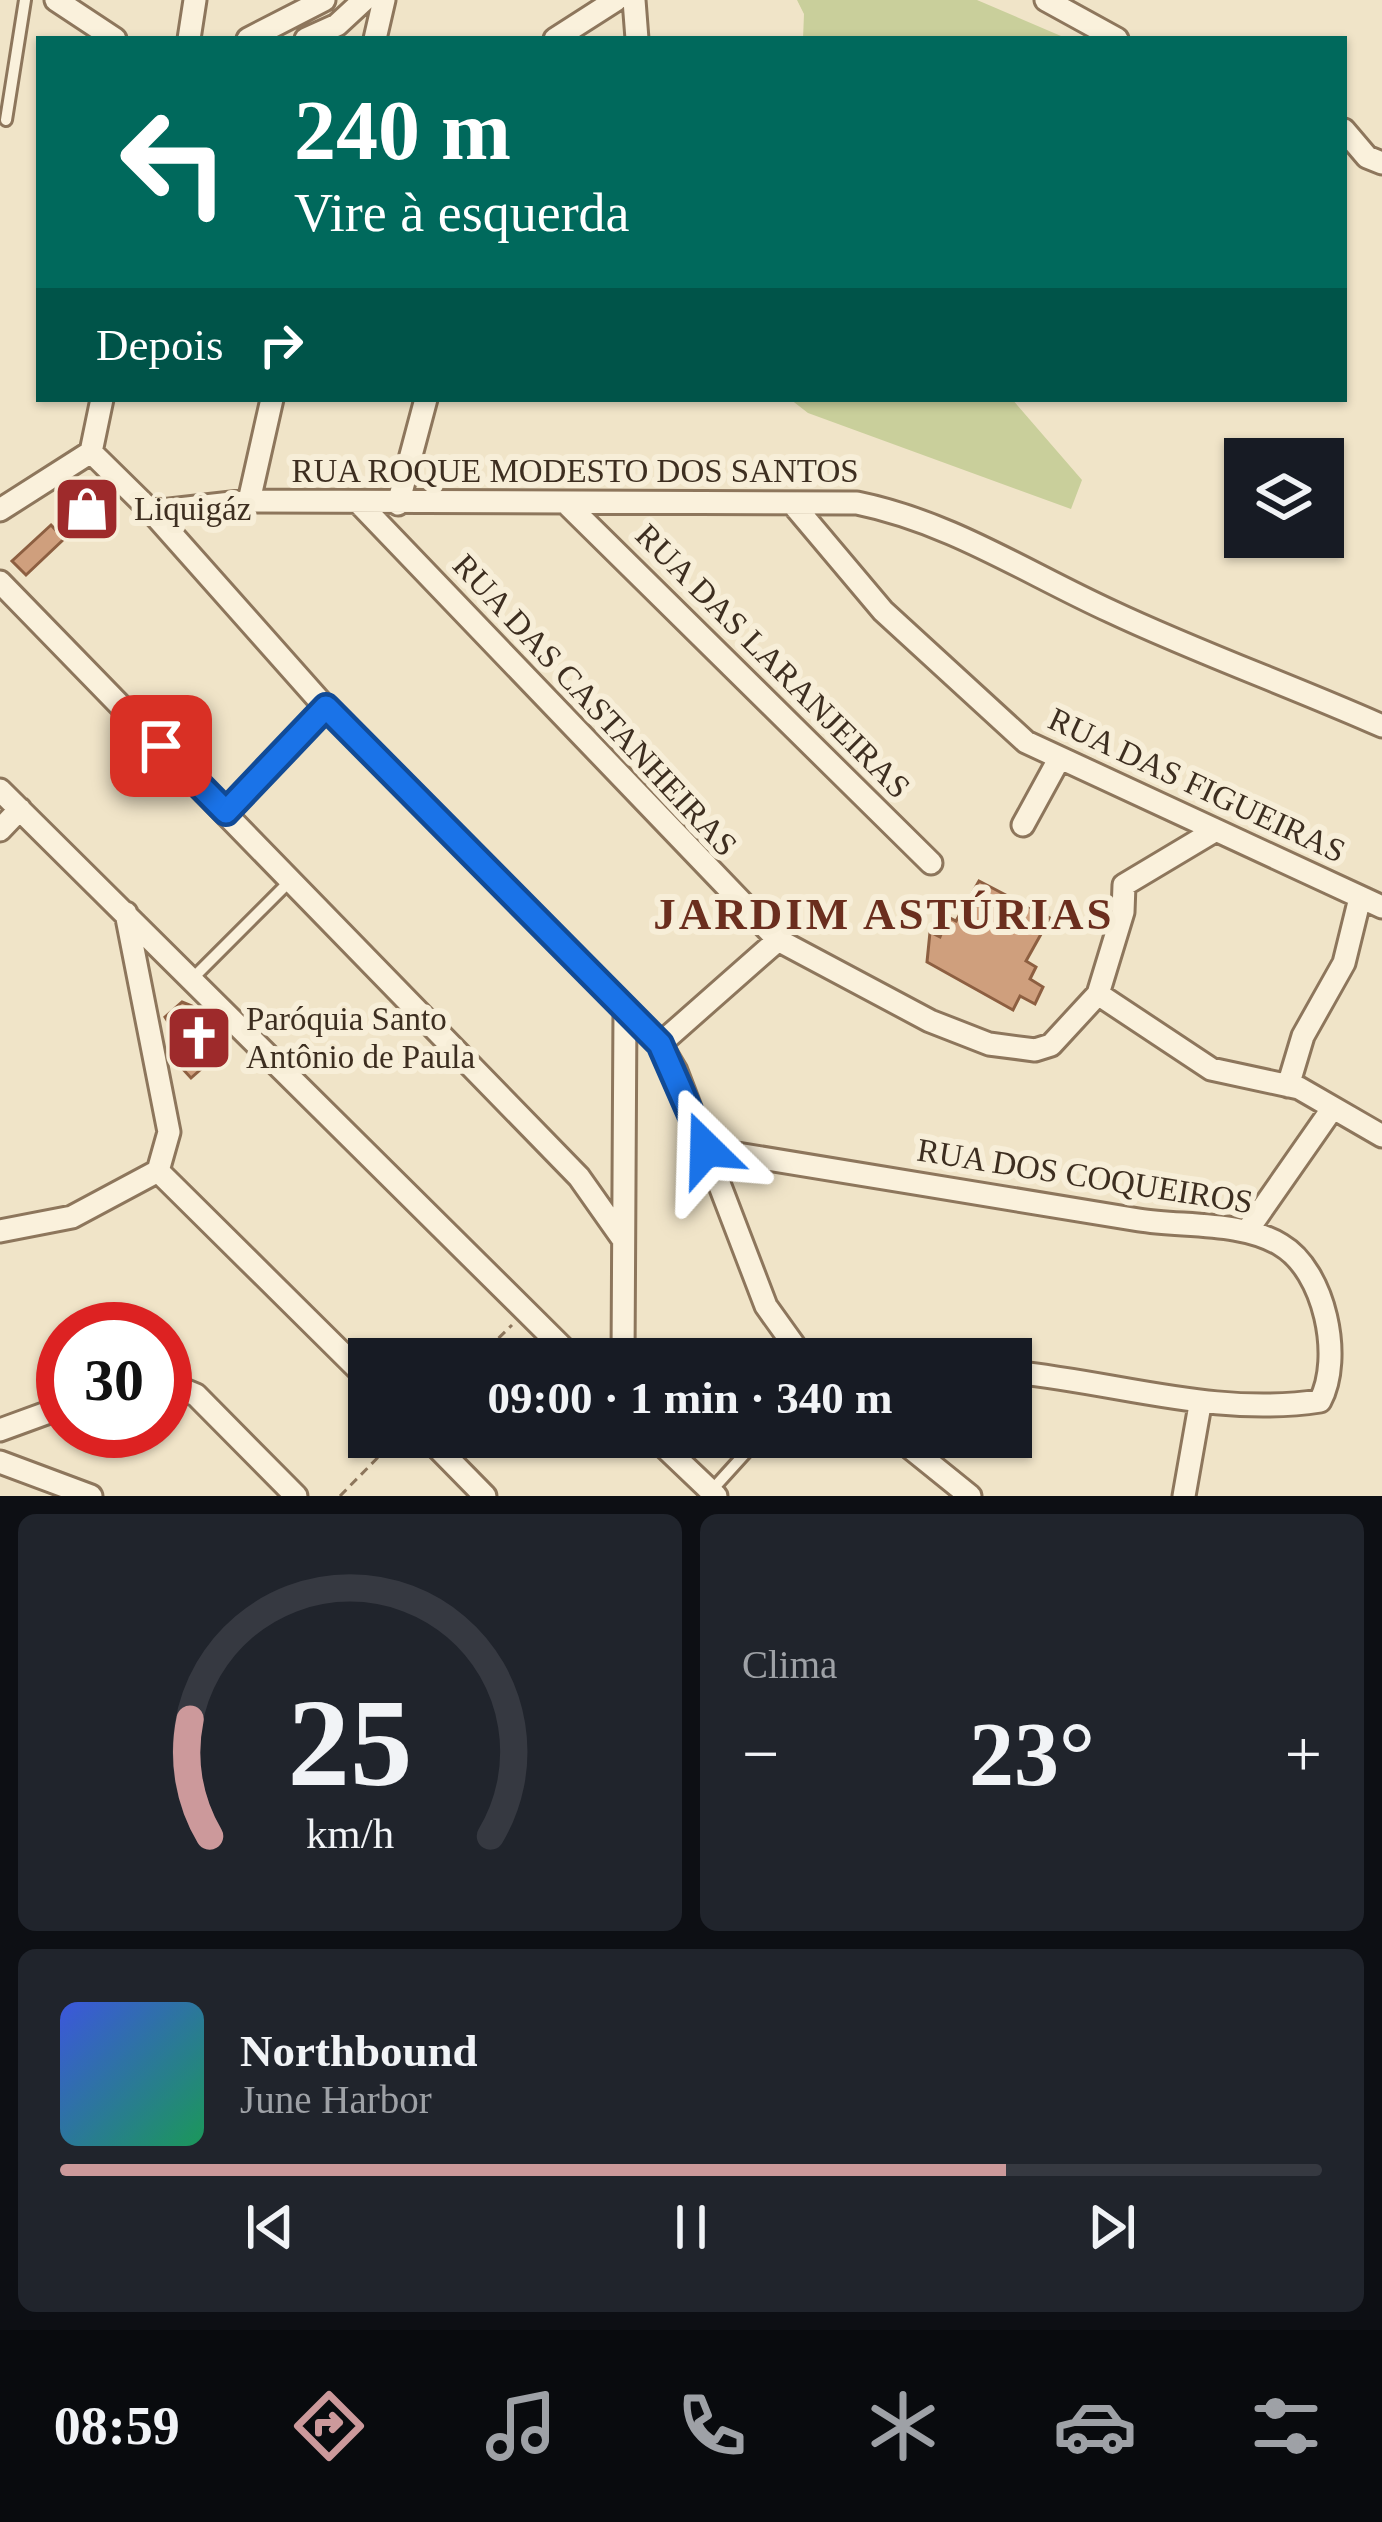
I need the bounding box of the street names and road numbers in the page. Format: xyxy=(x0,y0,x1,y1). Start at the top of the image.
street label: RUA ROQUE MODESTO DOS SANTOS xyxy=(291,453,859,489)
street label: RUA DAS LARANJEIRAS xyxy=(629,517,917,805)
street label: RUA DAS CASTANHEIRAS xyxy=(446,547,744,863)
street label: RUA DAS FIGUEIRAS xyxy=(1043,700,1351,870)
street label: RUA DOS COQUEIROS xyxy=(915,1132,1255,1220)

